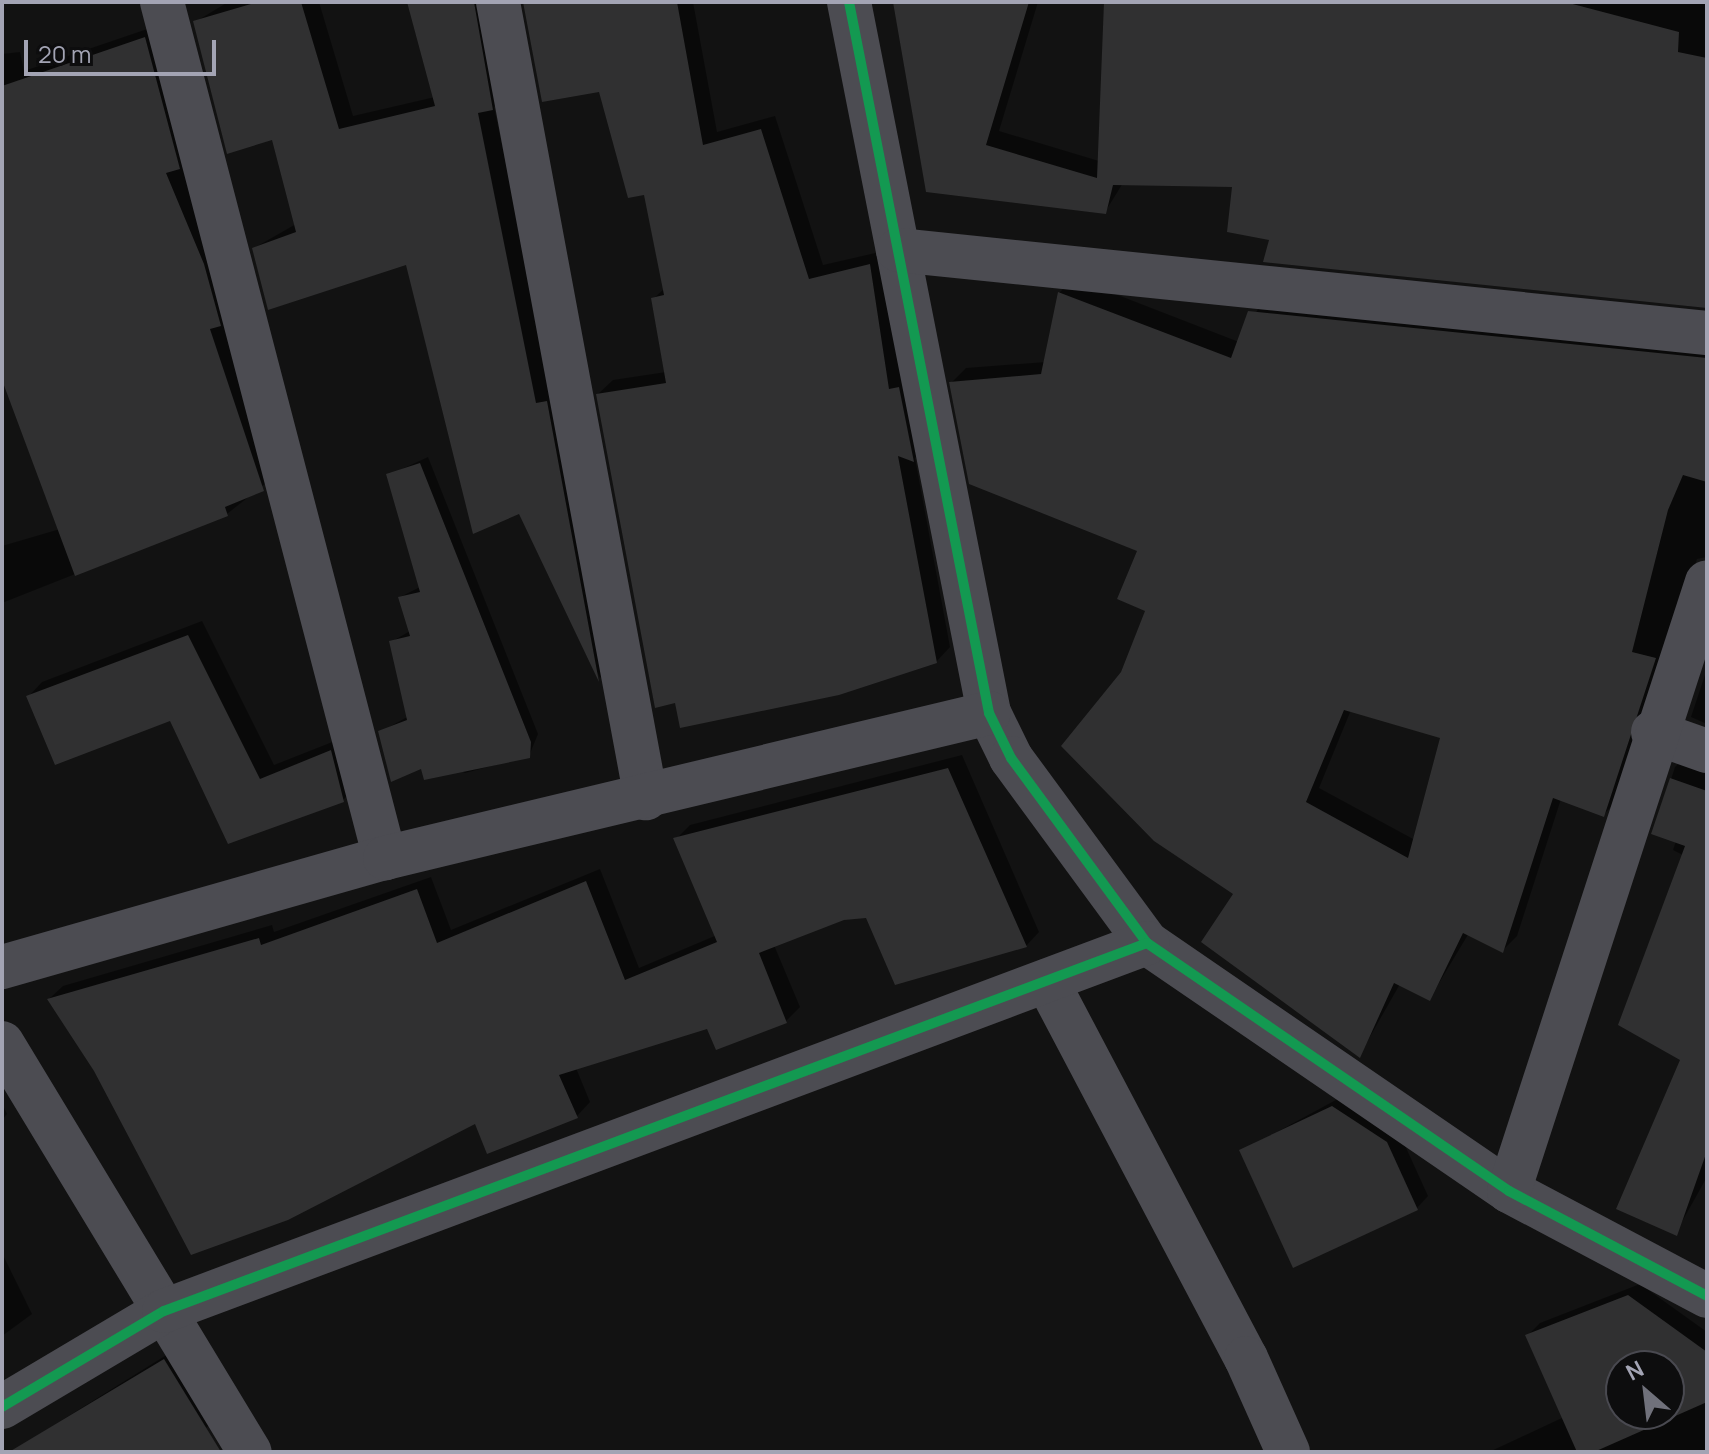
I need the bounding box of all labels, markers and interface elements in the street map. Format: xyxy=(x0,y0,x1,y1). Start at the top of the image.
scale bar xyxy=(28,24,220,74)
text: 20 m xyxy=(38,37,91,70)
north arrow xyxy=(1605,1350,1685,1430)
text: N xyxy=(1621,1354,1649,1388)

